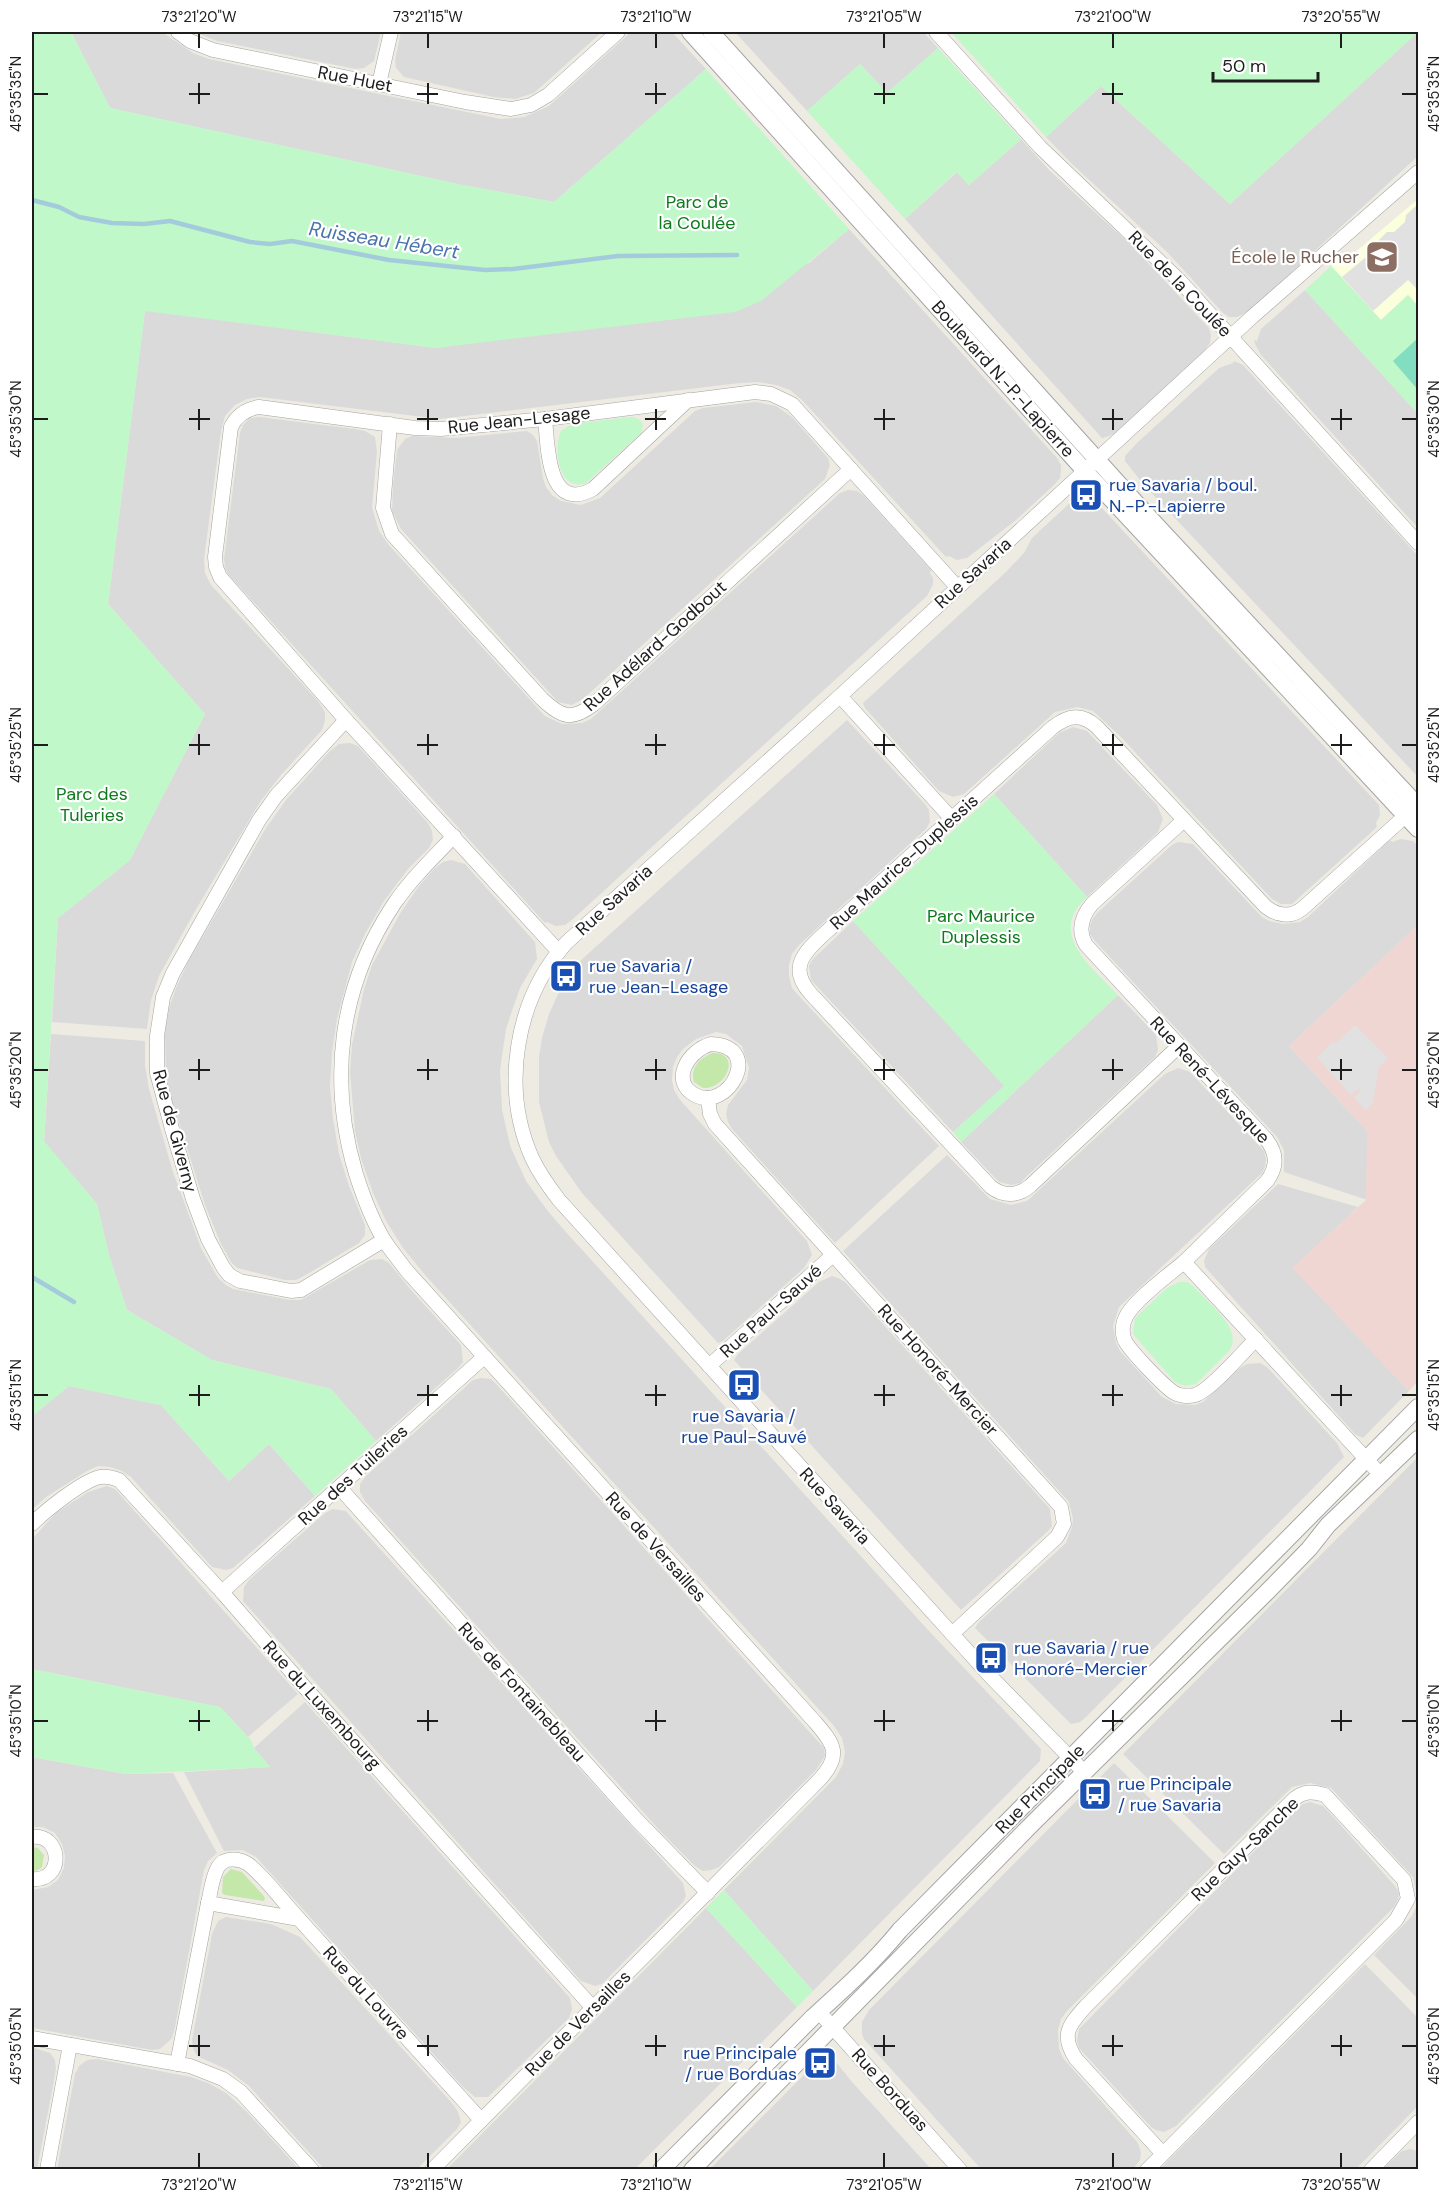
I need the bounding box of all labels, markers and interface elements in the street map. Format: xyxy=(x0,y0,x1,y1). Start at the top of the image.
text: 73°21'20"W xyxy=(162,7,237,27)
text: 73°21'15"W xyxy=(393,7,463,27)
text: 73°21'10"W xyxy=(620,7,692,27)
text: 73°21'05"W xyxy=(846,7,922,27)
text: 73°21'00"W xyxy=(1075,7,1152,27)
text: 73°20'55"W xyxy=(1301,7,1381,27)
scale bar xyxy=(1213,45,1318,83)
text: 50 m xyxy=(1222,54,1266,78)
text: 45°35'35"N xyxy=(6,56,26,132)
text: 45°35'35"N xyxy=(1424,56,1444,132)
street label: Rue Huet xyxy=(316,60,394,98)
park label: Parc de la Coulée xyxy=(659,190,735,235)
water label: Ruisseau Hébert xyxy=(307,215,461,265)
street label: Rue de la Coulée xyxy=(1123,226,1237,342)
school or university icon: École le Rucher xyxy=(1364,239,1400,275)
place label: École le Rucher xyxy=(1231,245,1359,269)
street label: Boulevard N.-P.-Lapierre xyxy=(926,295,1080,463)
text: 45°35'30"N xyxy=(6,380,26,458)
text: 45°35'30"N xyxy=(1424,380,1444,458)
street label: Rue Jean-Lesage xyxy=(447,401,591,439)
place label: rue Savaria / boul. N.-P.-Lapierre xyxy=(1109,473,1257,518)
bus stop icon: rue Savaria / boul. N.-P.-Lapierre xyxy=(1068,477,1104,513)
street label: Rue Savaria xyxy=(929,532,1017,614)
street label: Rue Adélard-Godbout xyxy=(578,575,732,717)
text: 45°35'25"N xyxy=(6,707,26,783)
text: 45°35'25"N xyxy=(1424,707,1444,783)
park label: Parc des Tuleries xyxy=(56,782,128,827)
street label: Rue Maurice-Duplessis xyxy=(825,789,983,935)
street label: Rue Savaria xyxy=(570,859,658,941)
park label: Parc Maurice Duplessis xyxy=(927,904,1035,949)
place label: rue Savaria / rue Jean-Lesage xyxy=(589,954,728,999)
bus stop icon: rue Savaria / rue Jean-Lesage xyxy=(548,958,584,994)
street label: Rue René-Lévesque xyxy=(1145,1011,1275,1149)
text: 45°35'20"N xyxy=(6,1031,26,1109)
text: 45°35'20"N xyxy=(1424,1031,1444,1109)
street label: Rue de Giverny xyxy=(147,1067,203,1195)
street label: Rue Paul-Sauvé xyxy=(715,1259,827,1363)
street label: Rue Honoré-Mercier xyxy=(872,1299,1004,1441)
text: 45°35'15"N xyxy=(6,1359,26,1431)
text: 45°35'15"N xyxy=(1424,1359,1444,1431)
bus stop icon: rue Savaria / rue Paul-Sauvé xyxy=(726,1367,762,1403)
place label: rue Savaria / rue Paul-Sauvé xyxy=(681,1404,807,1449)
street label: Rue des Tuileries xyxy=(293,1419,413,1531)
street label: Rue Savaria xyxy=(794,1462,876,1550)
street label: Rue de Versailles xyxy=(600,1487,712,1607)
street label: Rue de Fontainebleau xyxy=(453,1617,591,1767)
street label: Rue du Luxembourg xyxy=(258,1635,386,1775)
place label: rue Savaria / rue Honoré-Mercier xyxy=(1014,1636,1149,1681)
bus stop icon: rue Savaria / rue Honoré-Mercier xyxy=(973,1640,1009,1676)
text: 45°35'10"N xyxy=(6,1684,26,1758)
text: 45°35'10"N xyxy=(1424,1684,1444,1758)
street label: Rue Principale xyxy=(990,1739,1090,1839)
place label: rue Principale / rue Savaria xyxy=(1118,1772,1232,1817)
bus stop icon: rue Principale / rue Savaria xyxy=(1077,1776,1113,1812)
street label: Rue Guy-Sanche xyxy=(1186,1791,1304,1907)
street label: Rue du Louvre xyxy=(317,1941,415,2045)
street label: Rue de Versailles xyxy=(520,1965,636,2081)
text: 45°35'05"N xyxy=(6,2007,26,2085)
text: 45°35'05"N xyxy=(1424,2007,1444,2085)
place label: rue Principale / rue Borduas xyxy=(683,2041,797,2086)
street label: Rue Borduas xyxy=(846,2043,934,2137)
bus stop icon: rue Principale / rue Borduas xyxy=(802,2045,838,2081)
text: 73°21'20"W xyxy=(162,2175,237,2195)
text: 73°21'15"W xyxy=(393,2175,463,2195)
text: 73°21'10"W xyxy=(620,2175,692,2195)
text: 73°21'05"W xyxy=(846,2175,922,2195)
text: 73°21'00"W xyxy=(1075,2175,1152,2195)
text: 73°20'55"W xyxy=(1301,2175,1381,2195)

